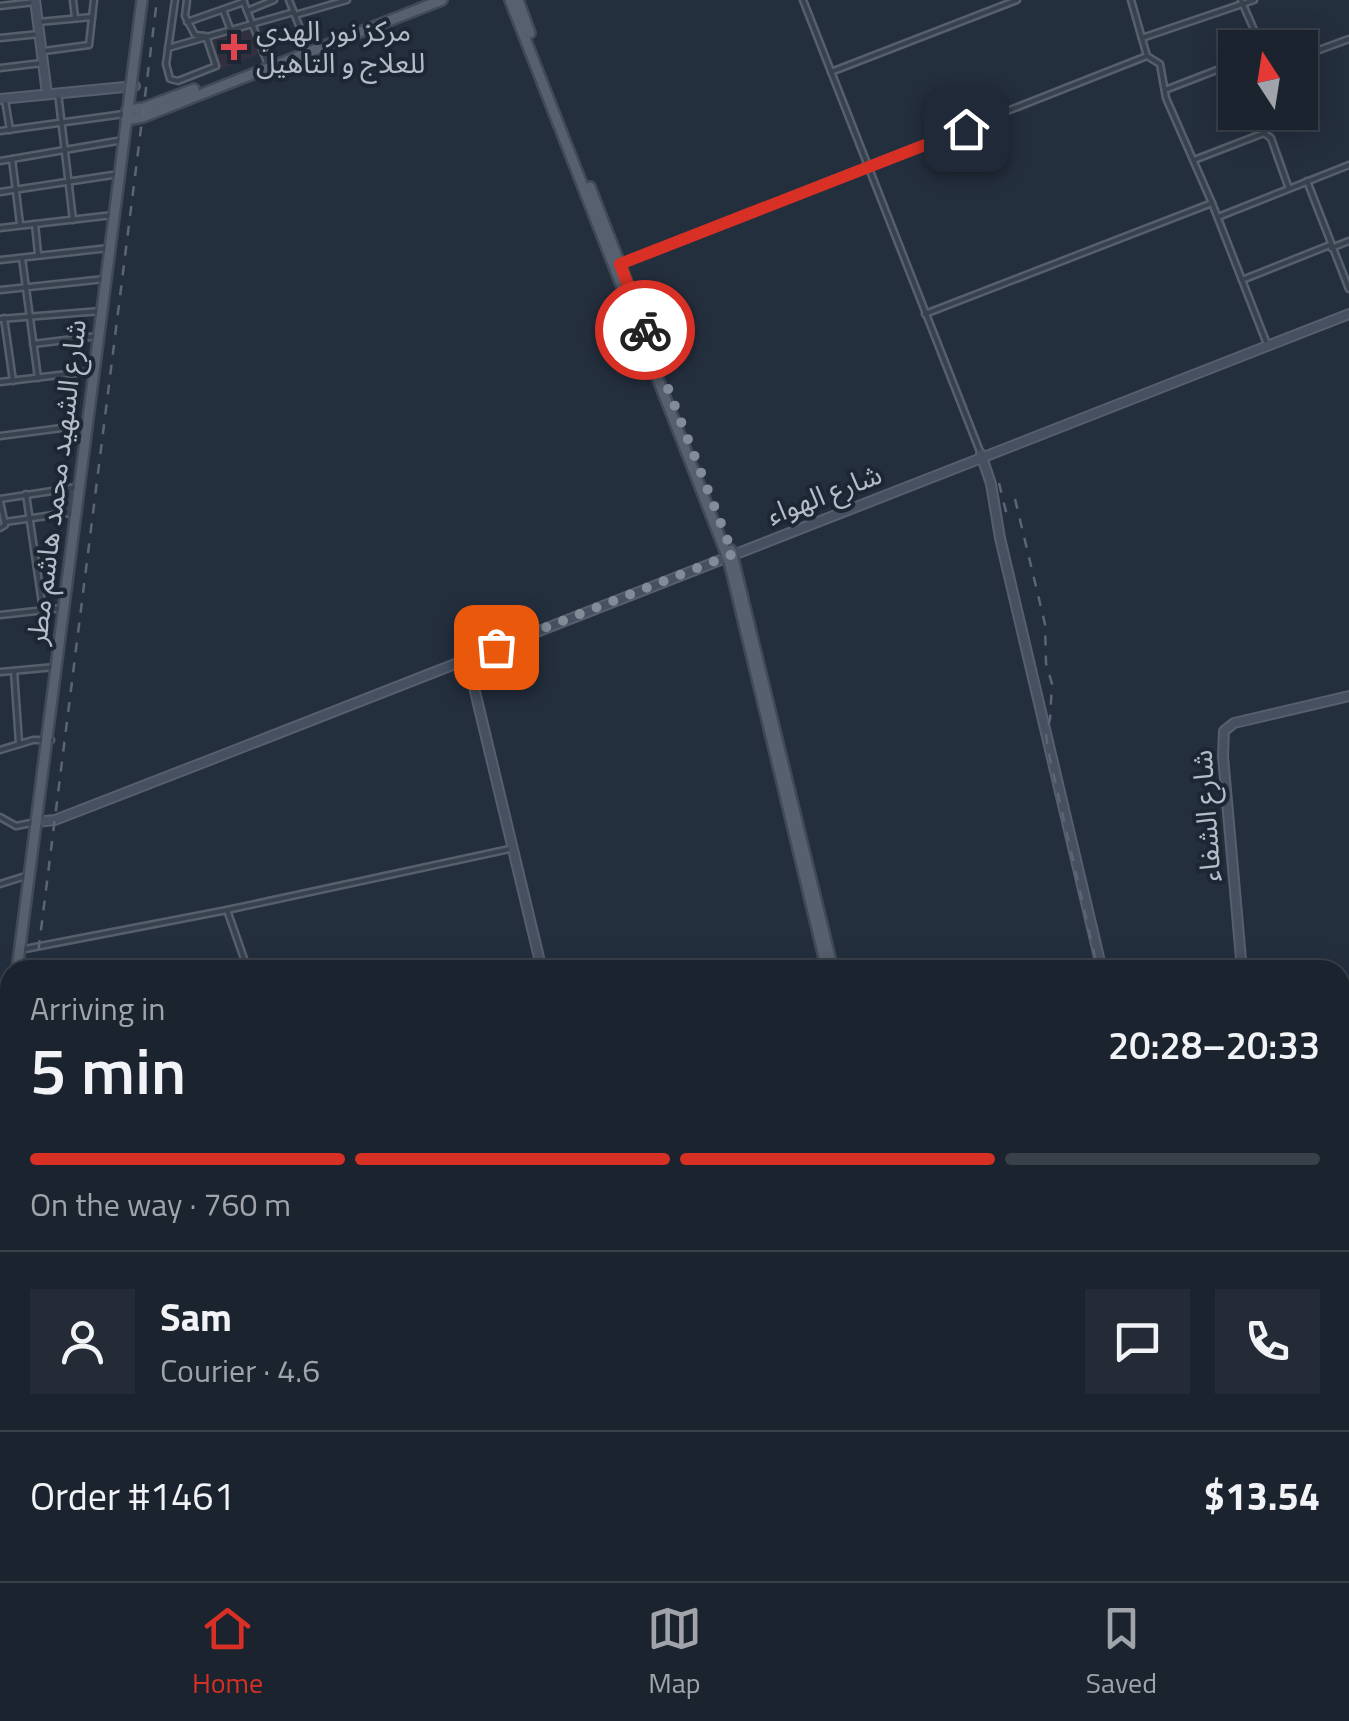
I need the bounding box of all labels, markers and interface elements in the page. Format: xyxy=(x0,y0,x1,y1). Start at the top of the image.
place label: مركز نور الهدي للعلاج و التاهيل xyxy=(256,9,425,84)
north arrow xyxy=(1218,30,1318,130)
map controls xyxy=(1218,30,1318,130)
marker: مركز نور الهدي للعلاج و التاهيل xyxy=(221,34,247,60)
pin xyxy=(924,87,1009,172)
icon: home xyxy=(939,102,994,157)
courier xyxy=(595,280,695,380)
icon: bike xyxy=(618,303,673,358)
street label: شارع الشهيد محمد هاشم مطر xyxy=(14,317,98,648)
street label: شارع الهواء xyxy=(760,452,888,535)
pin xyxy=(454,605,539,690)
icon: bag xyxy=(469,620,524,675)
street label: شارع الشفاء xyxy=(1179,749,1232,883)
text: Arriving in xyxy=(30,984,166,1032)
text: 20:28–20:33 xyxy=(1108,1016,1320,1074)
text: 5 min xyxy=(30,1020,186,1119)
text: On the way · 760 m xyxy=(30,1180,291,1228)
text: Sam xyxy=(160,1288,232,1346)
button: person xyxy=(30,1289,135,1394)
button: chat xyxy=(1085,1289,1190,1394)
button: phone xyxy=(1215,1289,1320,1394)
text: Courier · 4.6 xyxy=(160,1346,320,1394)
text: Order #1461 xyxy=(30,1467,235,1525)
text: $13.54 xyxy=(1204,1467,1320,1525)
tab: Home xyxy=(192,1601,263,1704)
tab: Map xyxy=(647,1601,702,1704)
tab: Saved xyxy=(1086,1601,1157,1704)

